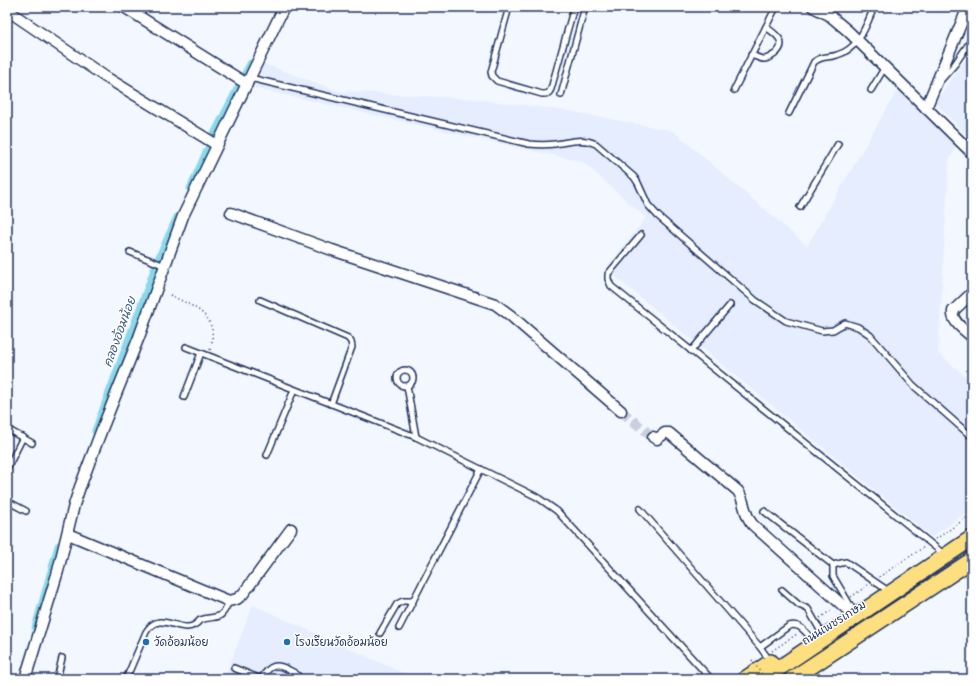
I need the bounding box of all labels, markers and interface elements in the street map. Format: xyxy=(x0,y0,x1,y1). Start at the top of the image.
water label: คลองอ้อมน้อย xyxy=(99,293,140,369)
street label: ถนนเพชรเกษม xyxy=(800,598,868,648)
place label: โรงเรียนวัดอ้อมน้อย xyxy=(295,634,388,649)
place label: วัดอ้อมน้อย xyxy=(154,635,208,649)
marker: วัดอ้อมน้อย xyxy=(141,637,151,647)
marker: โรงเรียนวัดอ้อมน้อย xyxy=(282,637,292,647)

